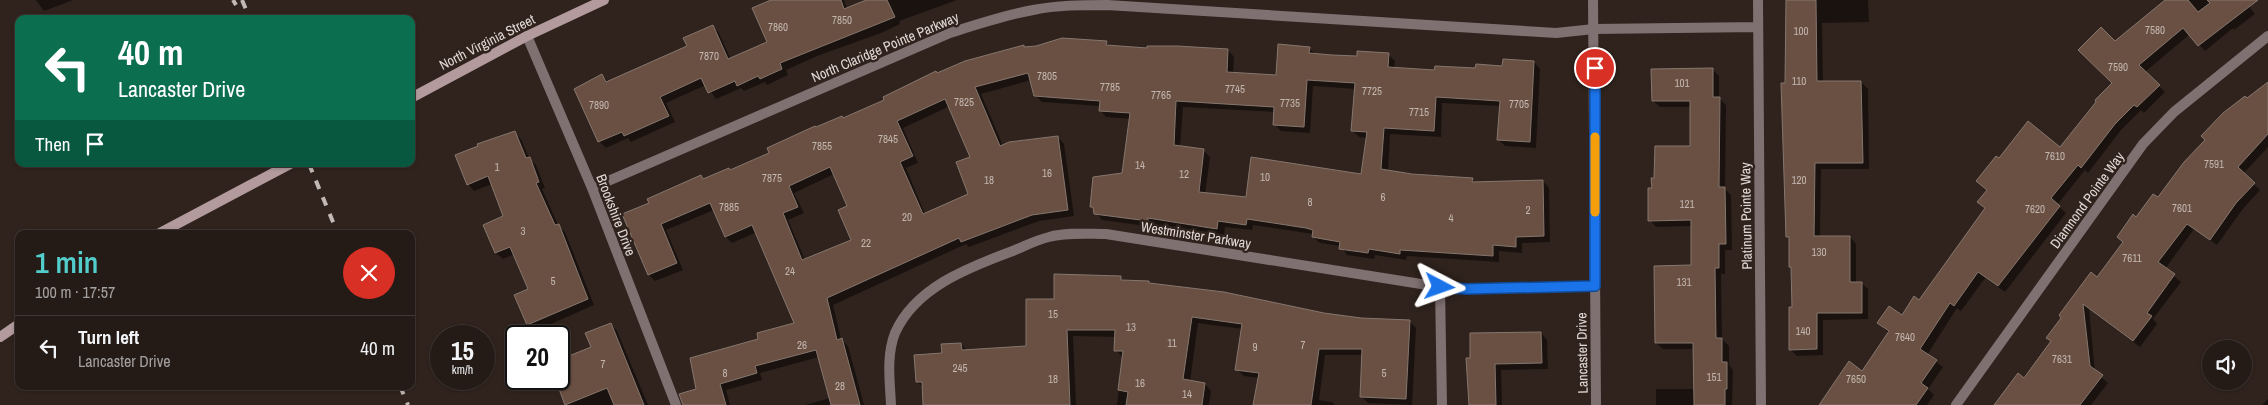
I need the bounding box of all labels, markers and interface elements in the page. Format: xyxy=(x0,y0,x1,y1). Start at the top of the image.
street label: North Claridge Pointe Parkway xyxy=(809,8,962,86)
street label: North Virginia Street xyxy=(436,10,538,74)
house number: 7850 xyxy=(832,13,852,27)
house number: 7860 xyxy=(768,20,788,34)
house number: 7580 xyxy=(2145,23,2165,37)
house number: 100 xyxy=(1793,24,1809,38)
text: 40 m xyxy=(118,29,183,76)
icon: left xyxy=(35,35,100,100)
pin xyxy=(1574,47,1616,89)
house number: 7870 xyxy=(699,49,719,63)
icon: arrive xyxy=(1581,54,1609,82)
house number: 7590 xyxy=(2108,60,2128,74)
house number: 7805 xyxy=(1037,69,1057,83)
text: Lancaster Drive xyxy=(118,74,245,104)
house number: 110 xyxy=(1792,74,1806,88)
house number: 101 xyxy=(1674,76,1690,90)
house number: 7785 xyxy=(1100,80,1120,94)
house number: 7745 xyxy=(1225,82,1245,96)
house number: 7725 xyxy=(1362,84,1382,98)
house number: 7765 xyxy=(1151,88,1171,102)
house number: 7825 xyxy=(954,95,974,109)
house number: 7735 xyxy=(1280,96,1300,110)
house number: 7705 xyxy=(1509,97,1529,111)
house number: 7890 xyxy=(589,98,609,112)
house number: 7715 xyxy=(1409,105,1429,119)
icon: arrive xyxy=(81,130,109,158)
text: Then xyxy=(35,131,71,157)
house number: 7845 xyxy=(878,132,898,146)
house number: 7855 xyxy=(812,139,832,153)
street label: Diamnond Pointe Way xyxy=(2046,148,2128,252)
house number: 7610 xyxy=(2045,149,2065,163)
house number: 7591 xyxy=(2204,157,2224,171)
house number: 14 xyxy=(1135,158,1145,172)
house number: 1 xyxy=(494,160,500,174)
street label: Platinum Pointe Way xyxy=(1736,162,1756,270)
house number: 16 xyxy=(1042,166,1052,180)
house number: 12 xyxy=(1179,167,1189,181)
house number: 10 xyxy=(1260,170,1270,184)
house number: 7875 xyxy=(762,171,782,185)
street label: Brookshire Drive xyxy=(592,172,640,258)
house number: 18 xyxy=(984,173,994,187)
house number: 120 xyxy=(1791,173,1807,187)
house number: 6 xyxy=(1380,190,1386,204)
house number: 8 xyxy=(1307,195,1313,209)
house number: 121 xyxy=(1679,197,1695,211)
house number: 7885 xyxy=(719,200,739,214)
house number: 7601 xyxy=(2172,201,2192,215)
house number: 7620 xyxy=(2025,202,2045,216)
house number: 2 xyxy=(1525,203,1531,217)
house number: 20 xyxy=(902,210,912,224)
house number: 4 xyxy=(1448,211,1454,225)
street label: Westminster Parkway xyxy=(1140,217,1253,253)
house number: 3 xyxy=(520,224,526,238)
house number: 22 xyxy=(861,236,871,250)
text: 1 min xyxy=(35,242,98,282)
house number: 130 xyxy=(1811,245,1827,259)
button: close xyxy=(343,247,395,299)
house number: 7611 xyxy=(2122,251,2142,265)
position arrow xyxy=(1413,260,1465,312)
house number: 24 xyxy=(785,264,795,278)
house number: 5 xyxy=(550,274,556,288)
house number: 131 xyxy=(1676,275,1692,289)
text: 100 m · 17:57 xyxy=(35,281,115,303)
house number: 15 xyxy=(1048,307,1058,321)
street label: Lancaster Drive xyxy=(1572,312,1592,394)
house number: 13 xyxy=(1126,320,1136,334)
text: Turn left xyxy=(78,324,139,350)
house number: 140 xyxy=(1795,324,1811,338)
speed limit sign: 20 xyxy=(505,325,570,390)
house number: 7640 xyxy=(1895,330,1915,344)
icon: left xyxy=(35,334,63,362)
text: 15 xyxy=(451,334,474,368)
text: 40 m xyxy=(360,335,395,361)
house number: 11 xyxy=(1167,336,1177,350)
house number: 26 xyxy=(797,338,807,352)
house number: 7 xyxy=(1300,338,1306,352)
house number: 9 xyxy=(1252,340,1258,354)
map controls xyxy=(2202,340,2252,390)
button: sound xyxy=(2202,340,2252,390)
text: Lancaster Drive xyxy=(78,350,171,372)
house number: 7631 xyxy=(2052,352,2072,366)
house number: 7 xyxy=(600,357,606,371)
house number: 245 xyxy=(952,361,968,375)
text: km/h xyxy=(452,362,473,378)
house number: 8 xyxy=(722,366,728,380)
house number: 5 xyxy=(1381,366,1387,380)
house number: 151 xyxy=(1706,370,1722,384)
house number: 18 xyxy=(1048,372,1058,386)
house number: 7650 xyxy=(1846,372,1866,386)
house number: 16 xyxy=(1135,376,1145,390)
house number: 28 xyxy=(835,379,845,393)
house number: 14 xyxy=(1182,387,1192,401)

